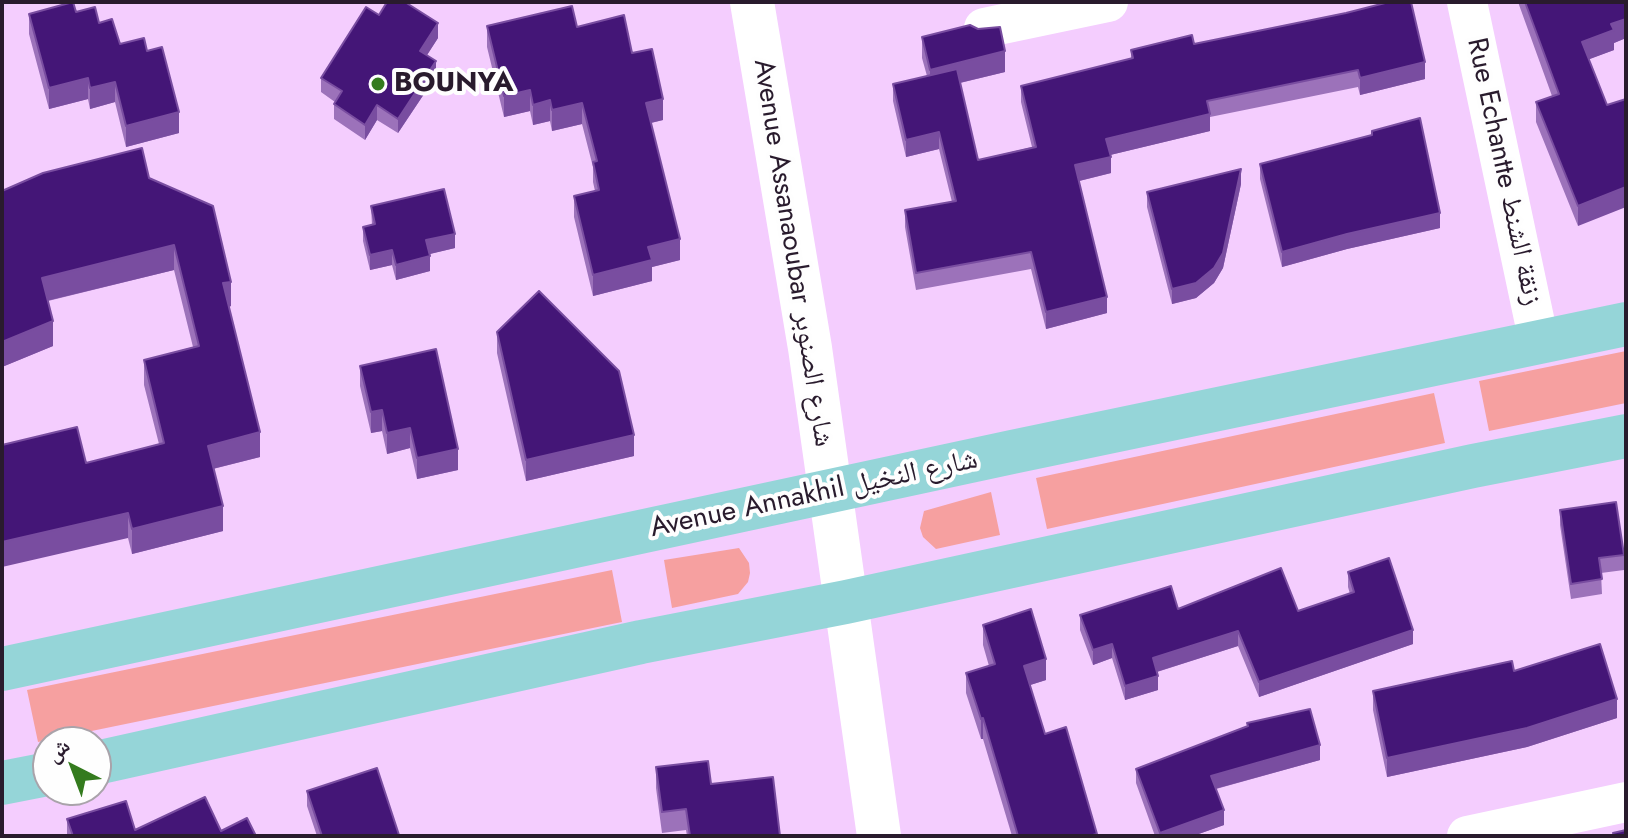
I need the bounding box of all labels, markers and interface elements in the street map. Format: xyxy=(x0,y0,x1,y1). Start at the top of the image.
street label: Rue Echantte زنقة الشنط xyxy=(1458,35,1548,309)
street label: Avenue Assanaoubar شارع الصنوبر xyxy=(745,57,839,449)
place label: BOUNYA xyxy=(394,67,514,101)
marker: BOUNYA xyxy=(369,75,387,93)
street label: Avenue Annakhil شارع النخيل xyxy=(647,444,981,546)
north arrow xyxy=(32,726,112,806)
text: ش xyxy=(38,730,77,769)

